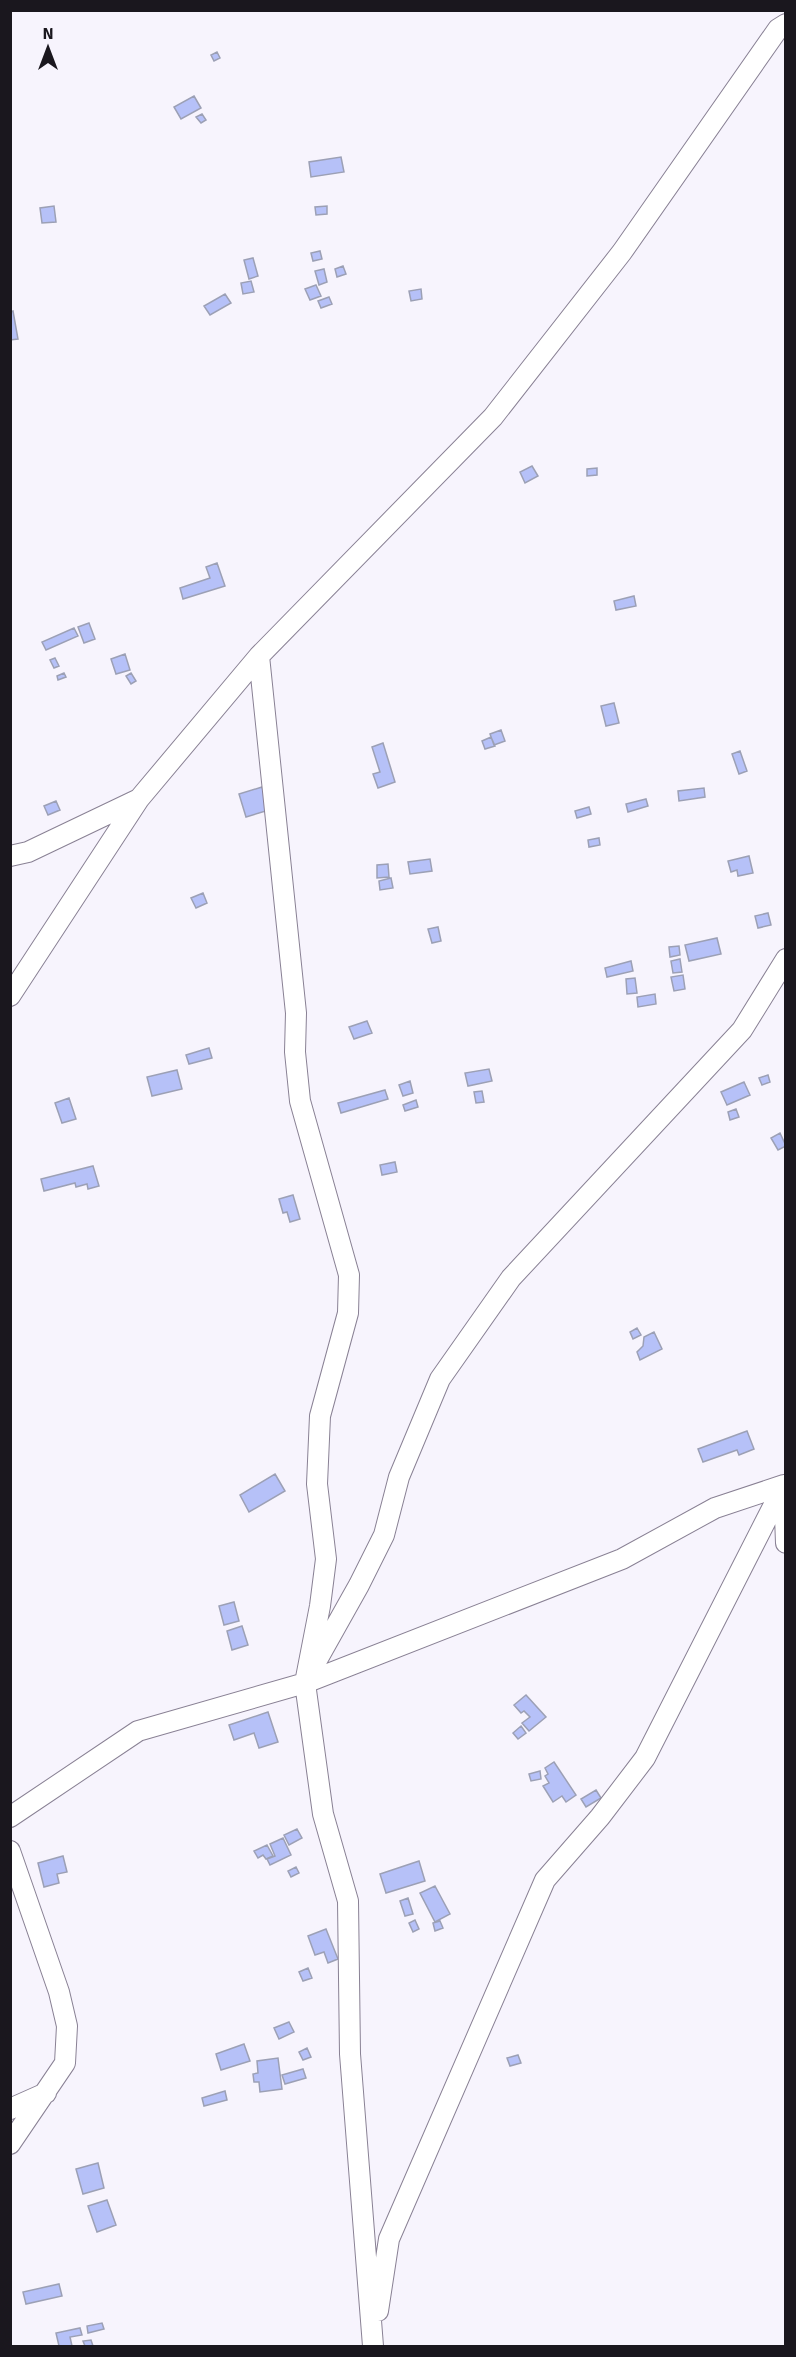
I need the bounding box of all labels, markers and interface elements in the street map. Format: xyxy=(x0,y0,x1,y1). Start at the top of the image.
north arrow xyxy=(18,18,78,78)
text: N xyxy=(42,24,54,44)

